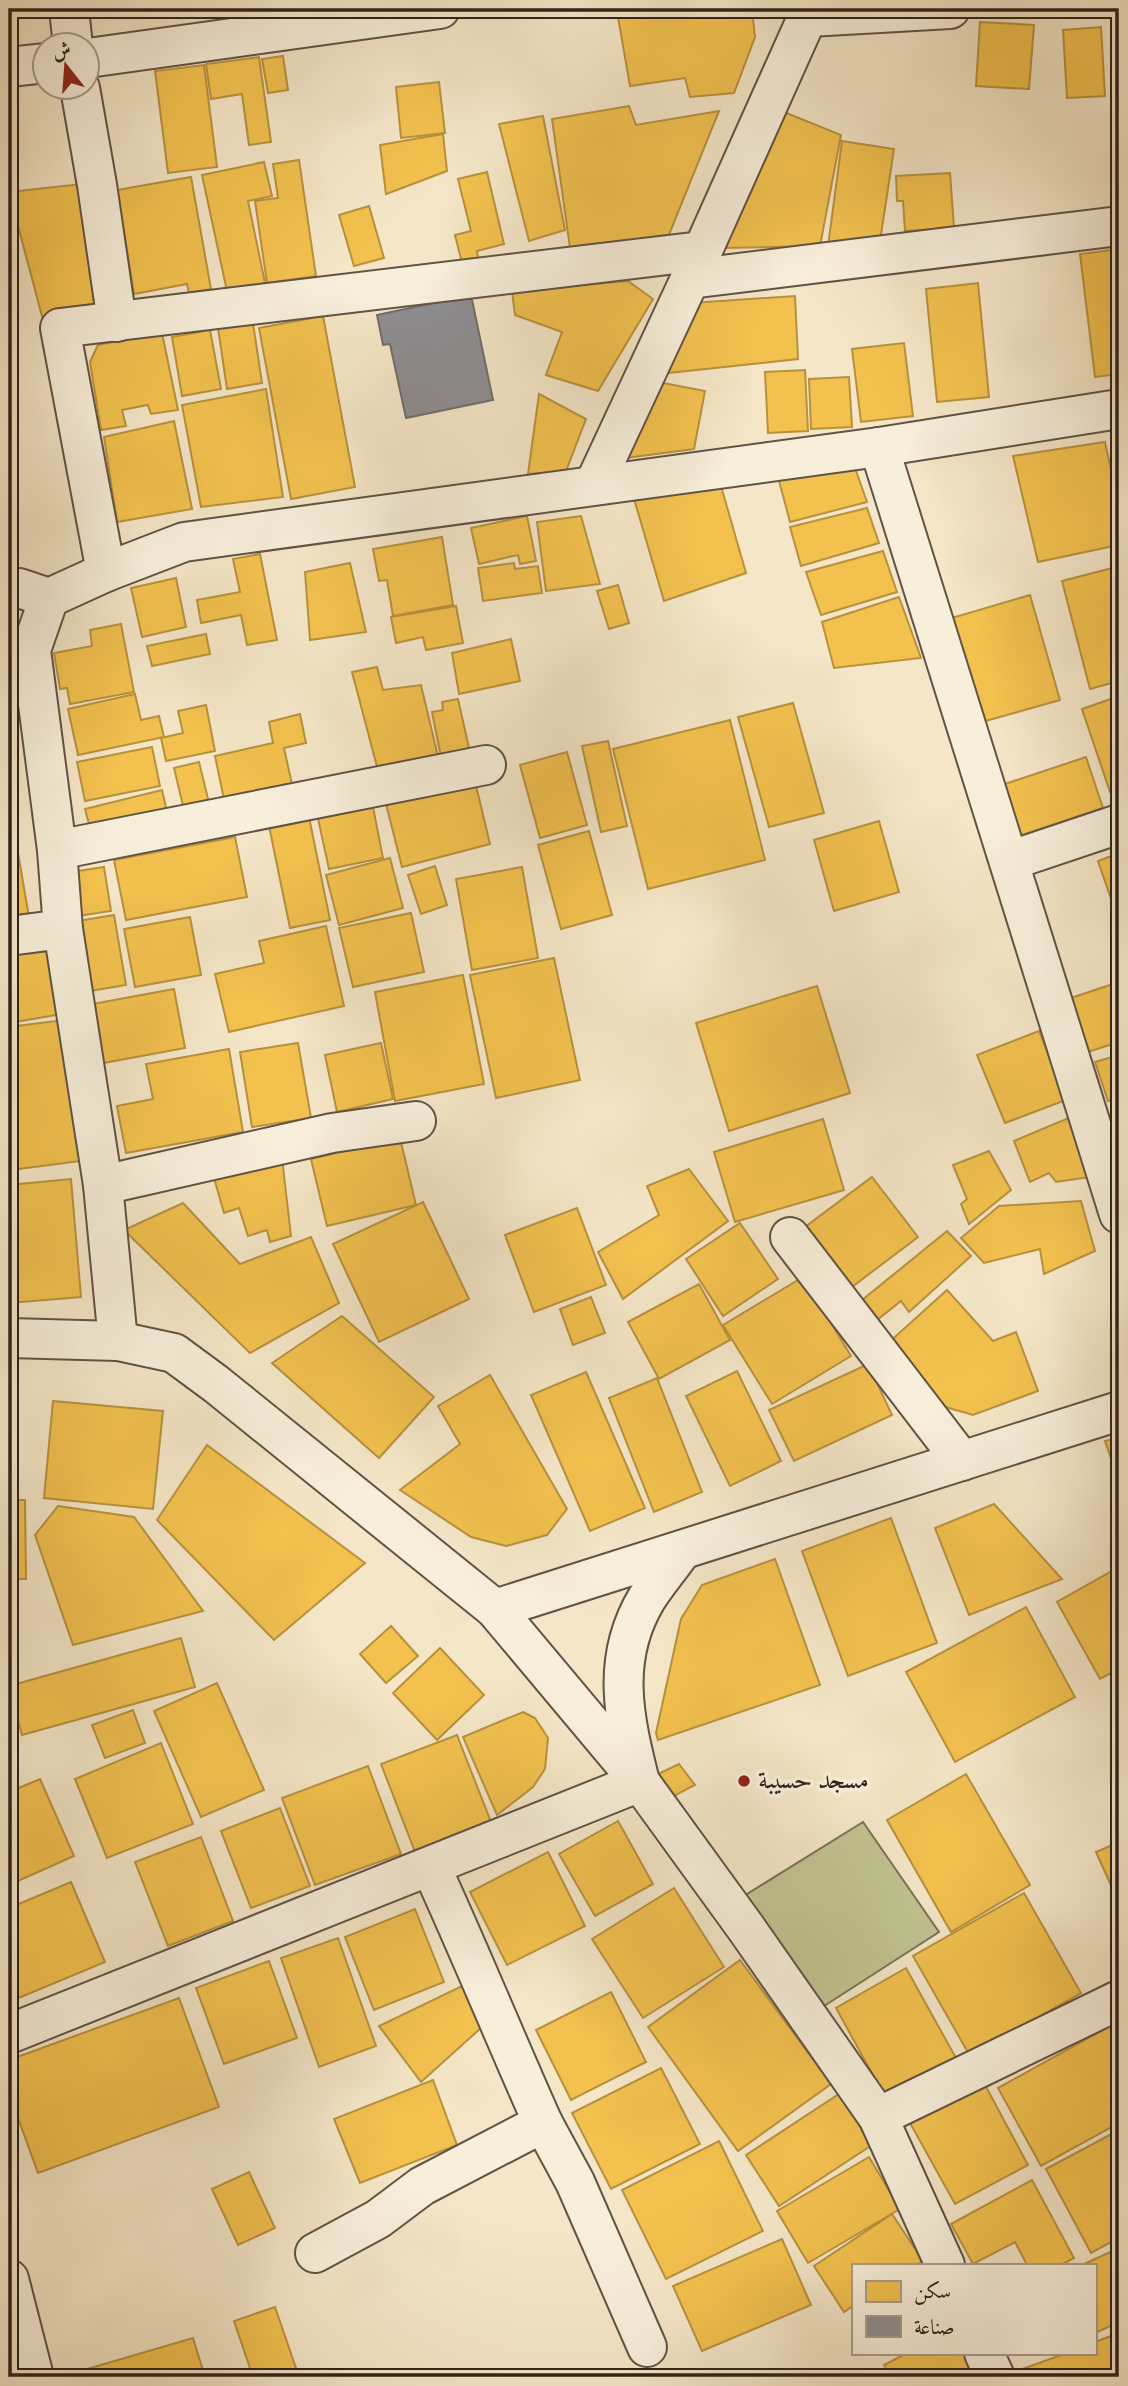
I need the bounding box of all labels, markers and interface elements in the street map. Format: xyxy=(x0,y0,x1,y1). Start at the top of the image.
north arrow xyxy=(32,32,102,102)
text: ش xyxy=(49,36,75,68)
place label: مسجد حسيبة xyxy=(758,1763,869,1800)
marker: مسجد حسيبة xyxy=(736,1773,752,1789)
legend xyxy=(852,2264,1096,2354)
text: سكن xyxy=(914,2278,951,2308)
text: صناعة xyxy=(914,2314,955,2344)

